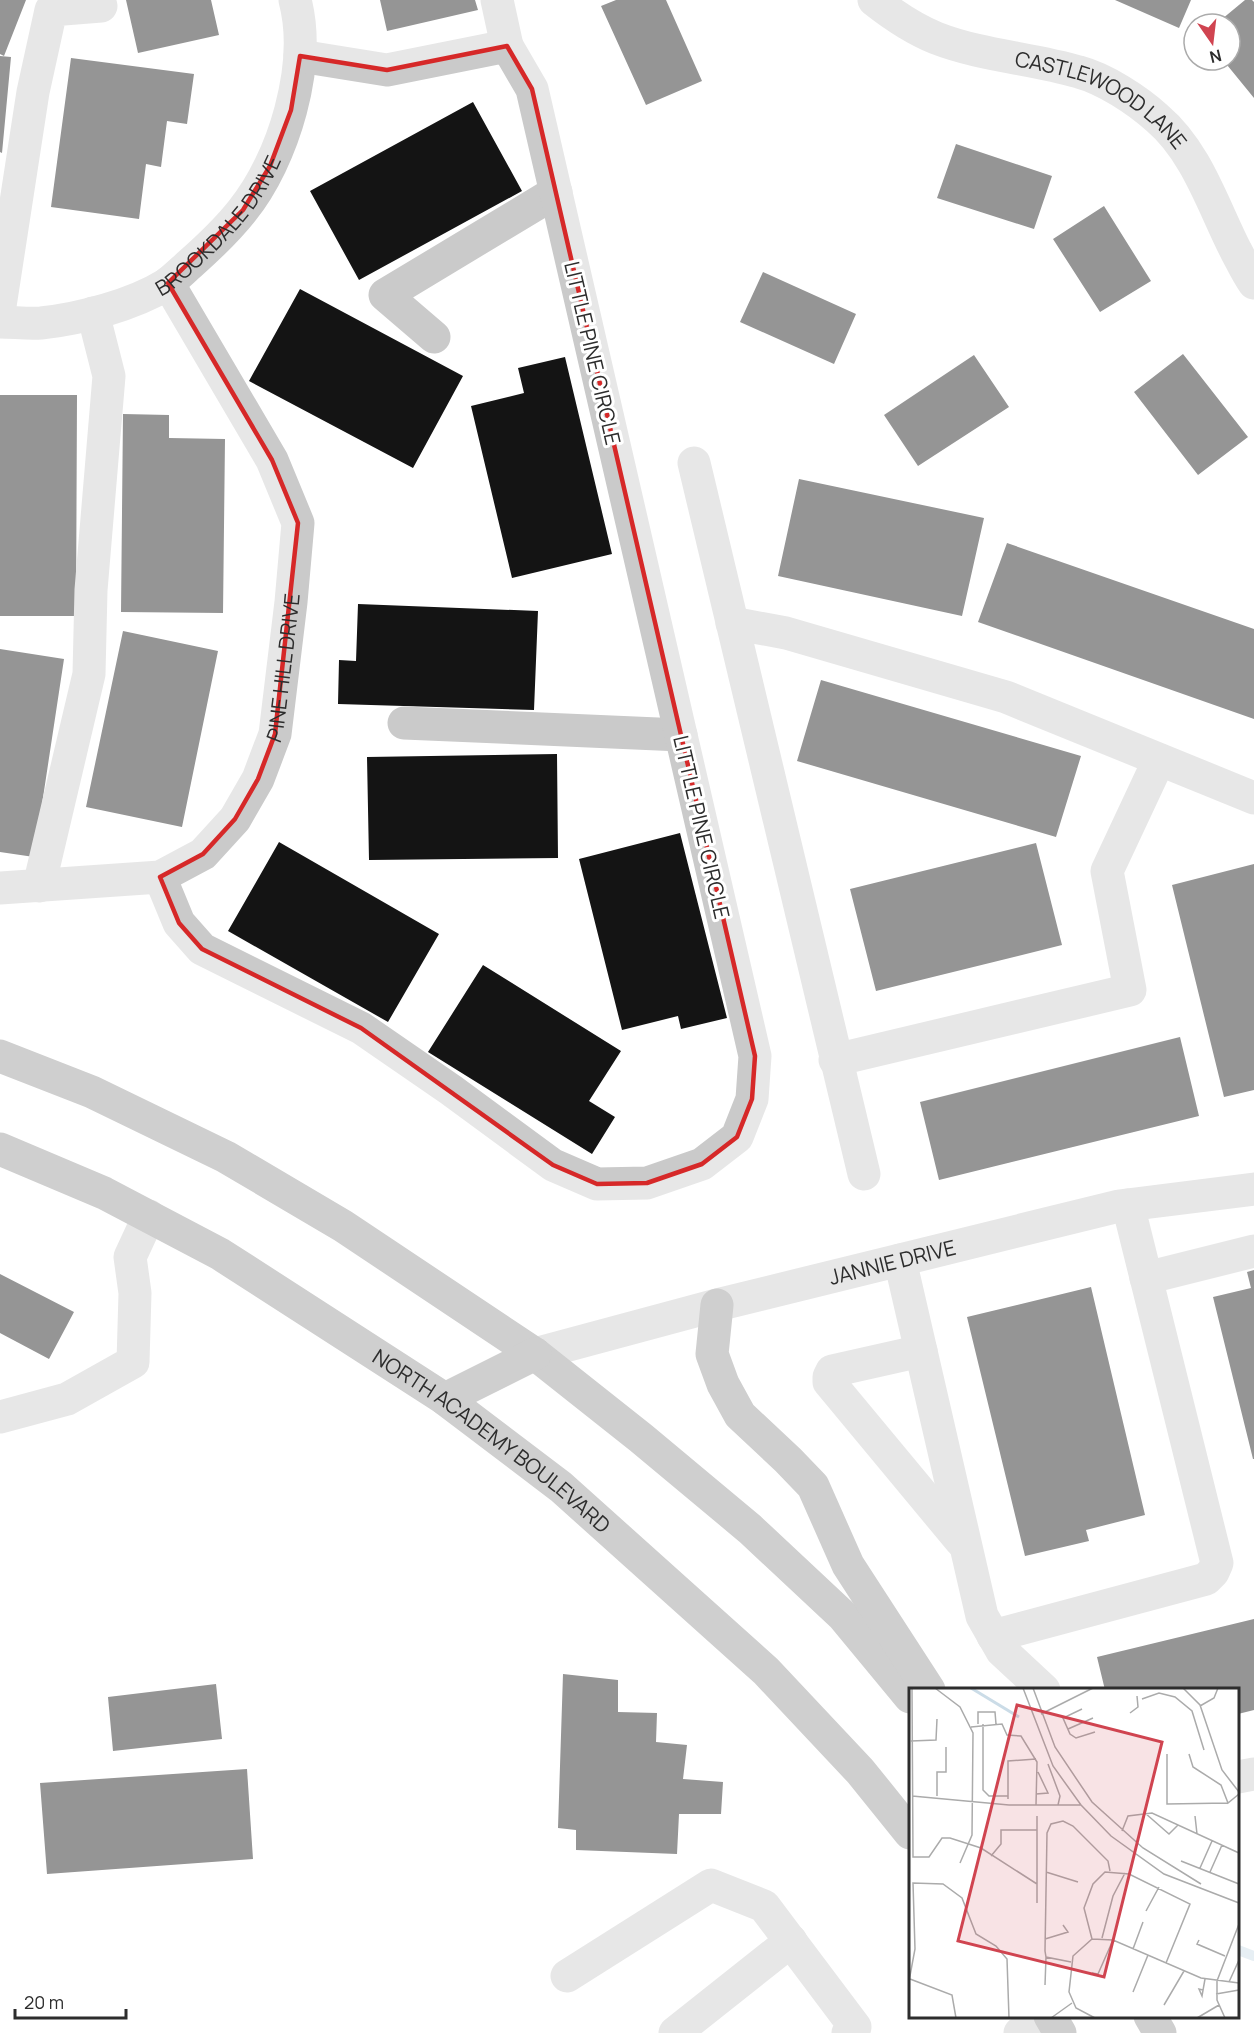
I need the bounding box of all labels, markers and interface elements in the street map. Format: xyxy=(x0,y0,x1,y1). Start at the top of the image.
north arrow xyxy=(1182,12,1242,72)
street label: CASTLEWOOD LANE xyxy=(1013,44,1193,154)
text: N xyxy=(1207,44,1224,69)
street label: BROOKDALE DRIVE xyxy=(150,151,287,302)
street label: LITTLE PINE CIRCLE xyxy=(558,258,628,448)
street label: PINE HILL DRIVE xyxy=(259,592,306,746)
street label: LITTLE PINE CIRCLE xyxy=(667,732,737,922)
street label: JANNIE DRIVE xyxy=(826,1233,958,1291)
street label: NORTH ACADEMY BOULEVARD xyxy=(368,1342,617,1539)
inset map xyxy=(909,1688,1239,2018)
scale bar xyxy=(15,1982,126,2020)
text: 20 m xyxy=(24,1990,64,2014)

